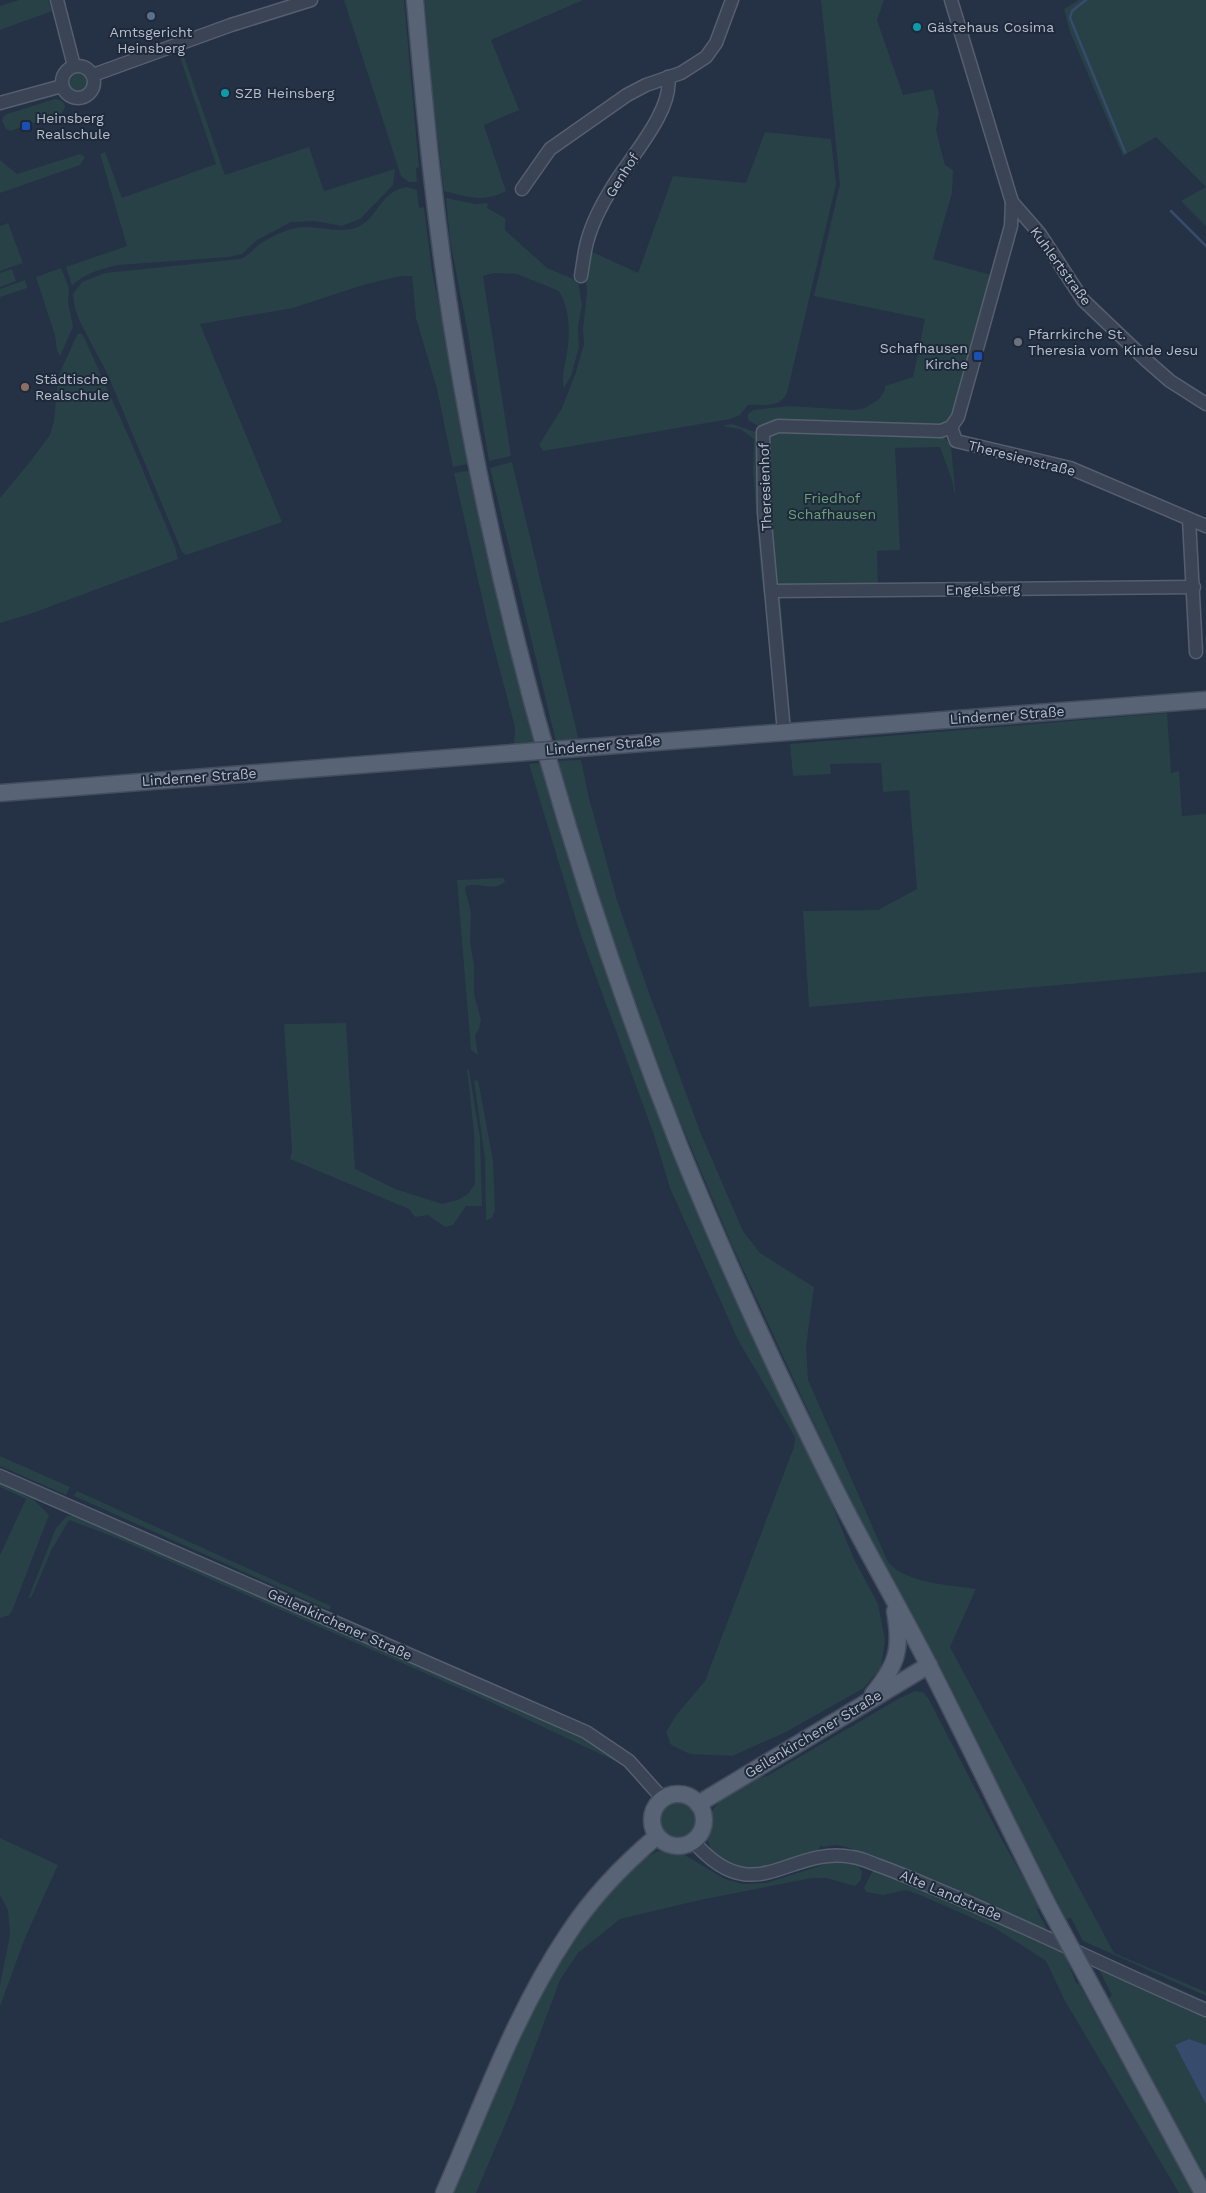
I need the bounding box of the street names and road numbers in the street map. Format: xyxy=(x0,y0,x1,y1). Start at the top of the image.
street label: Genhof xyxy=(602,149,642,200)
street label: Kuhlertstraße xyxy=(1027,224,1095,308)
street label: Theresienstraße xyxy=(967,437,1077,479)
street label: Theresienhof xyxy=(755,442,775,532)
street label: Engelsberg xyxy=(946,580,1021,598)
street label: Linderner Straße xyxy=(949,703,1065,727)
street label: Linderner Straße xyxy=(545,732,661,758)
street label: Linderner Straße xyxy=(141,765,257,789)
street label: Geilenkirchener Straße xyxy=(265,1585,415,1663)
street label: Geilenkirchener Straße xyxy=(742,1687,884,1781)
street label: Alte Landstraße xyxy=(898,1866,1004,1924)

